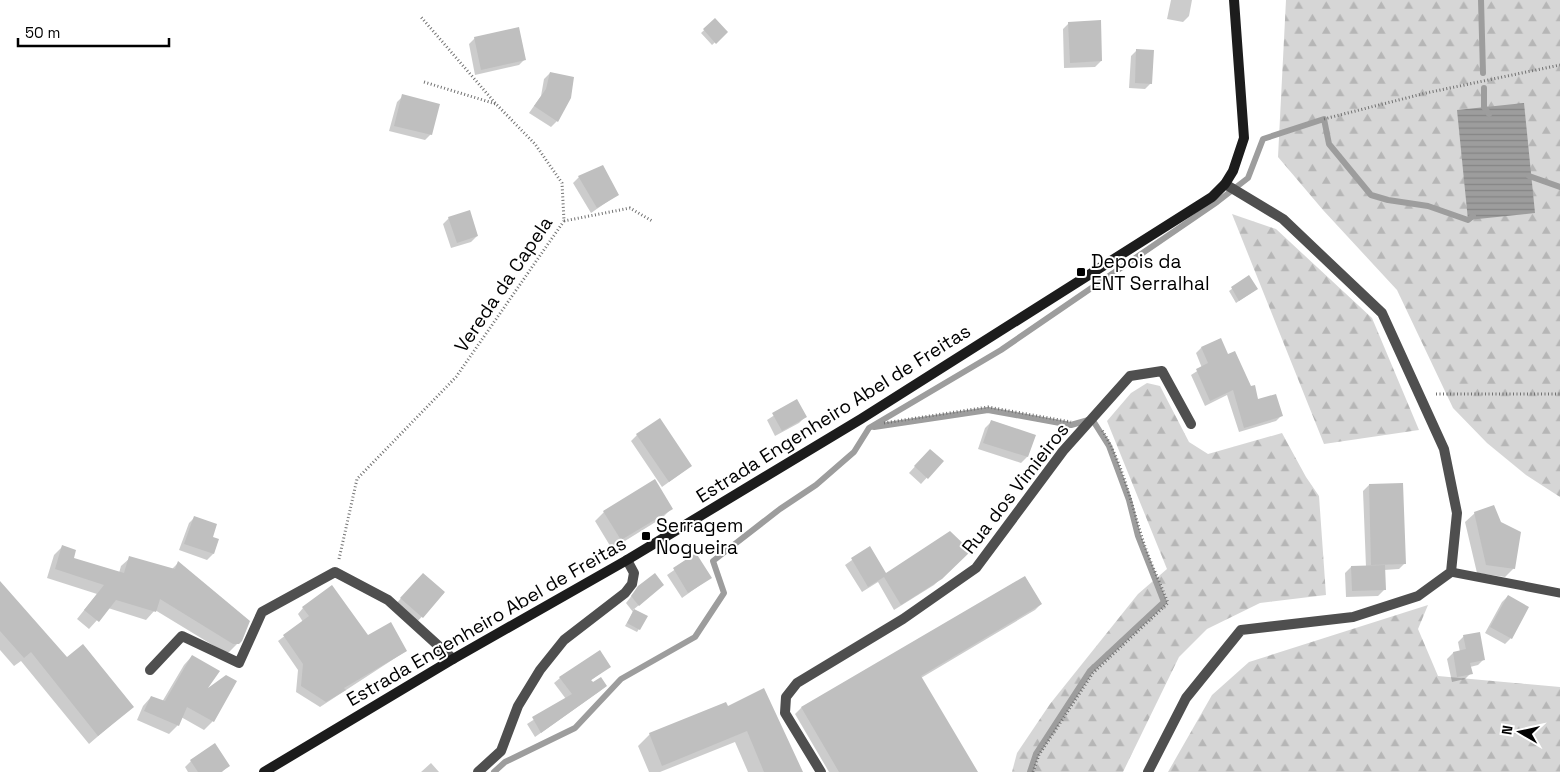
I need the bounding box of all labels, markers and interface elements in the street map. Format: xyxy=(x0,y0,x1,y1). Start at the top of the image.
scale bar xyxy=(18,15,169,47)
text: 50 m xyxy=(25,23,60,42)
street label: Vereda da Capela xyxy=(449,211,558,357)
place label: Depois da ENT Serralhal xyxy=(1091,249,1210,296)
marker: Depois da ENT Serralhal xyxy=(1075,266,1087,278)
street label: Estrada Engenheiro Abel de Freitas xyxy=(691,318,975,509)
street label: Rua dos Vimieiros xyxy=(956,418,1074,559)
place label: Serragem Nogueira xyxy=(656,513,743,560)
marker: Serragem Nogueira xyxy=(640,530,652,542)
street label: Estrada Engenheiro Abel de Freitas xyxy=(342,531,631,712)
north arrow xyxy=(1495,707,1545,757)
text: N xyxy=(1498,724,1517,736)

